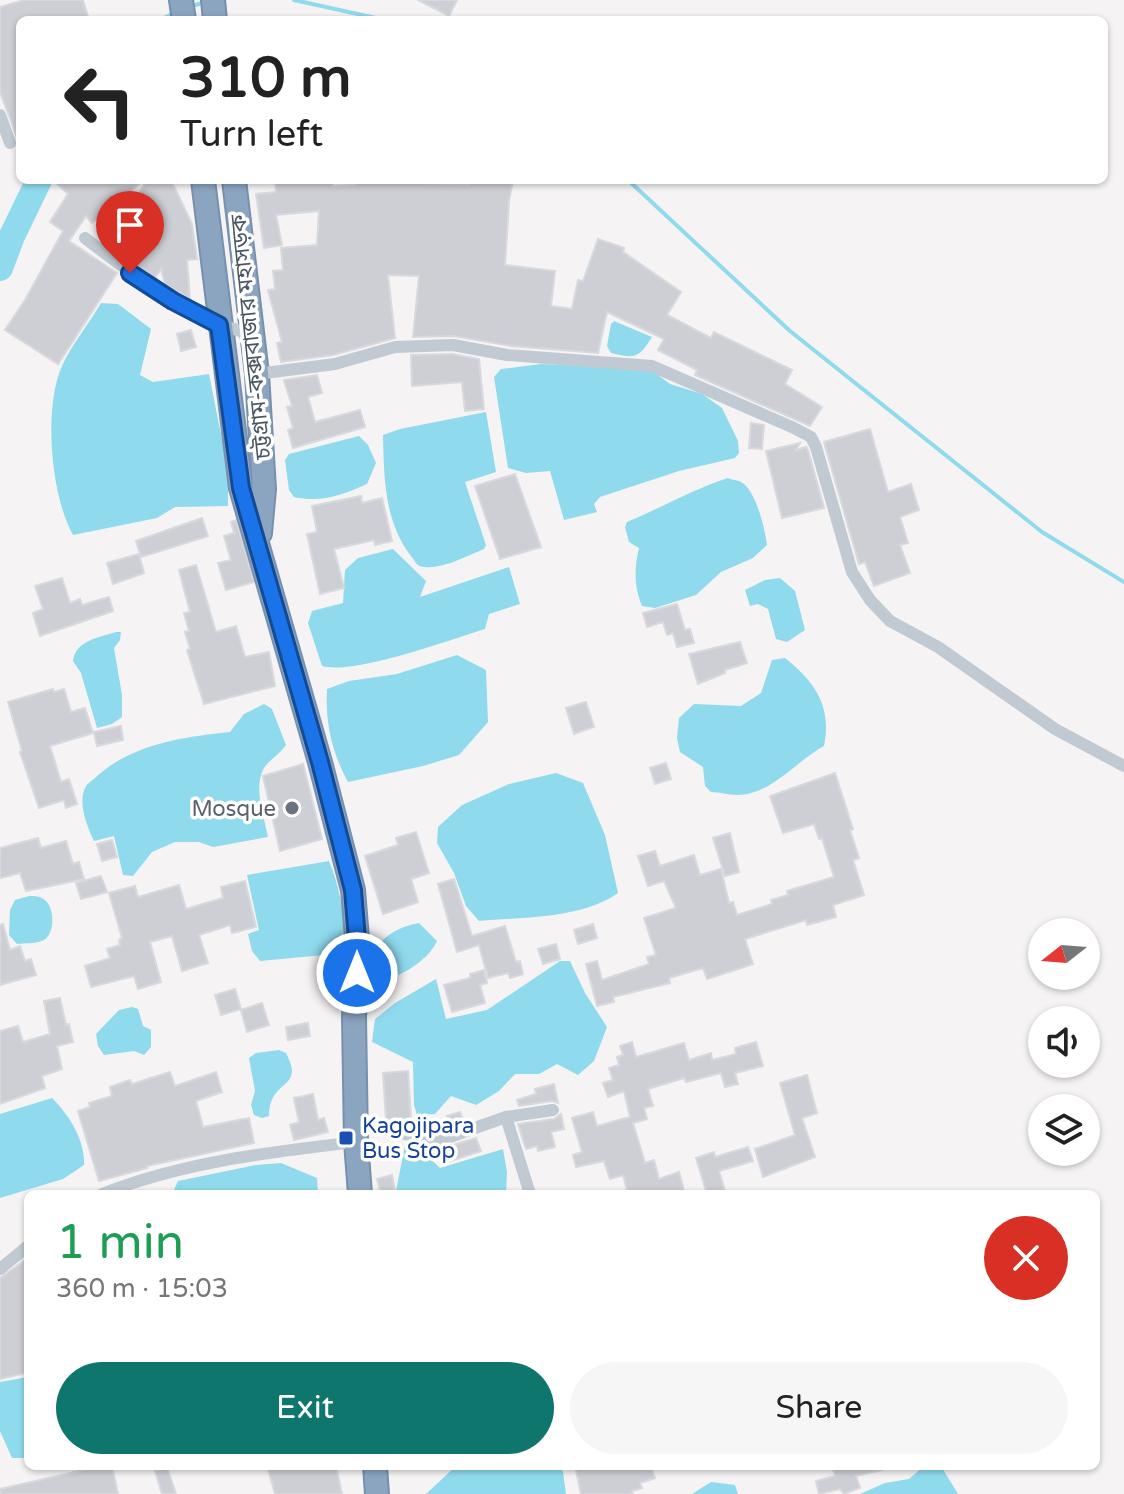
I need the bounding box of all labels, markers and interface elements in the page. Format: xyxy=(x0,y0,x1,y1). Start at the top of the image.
text: 310 m xyxy=(180,45,351,112)
icon: left xyxy=(48,48,152,152)
text: Turn left xyxy=(180,113,323,156)
pin xyxy=(96,191,164,273)
icon: arrive xyxy=(108,203,152,247)
street label: চট্টগ্রাম-কক্সবাজার মহাসড়ক xyxy=(225,213,277,462)
place label: Mosque xyxy=(191,796,276,822)
marker: Mosque xyxy=(283,799,301,817)
north arrow xyxy=(1028,918,1100,990)
map controls xyxy=(1028,918,1100,1166)
position arrow xyxy=(315,931,399,1015)
button: sound xyxy=(1028,1006,1100,1078)
button: layers xyxy=(1028,1094,1100,1166)
place label: Kagojipara Bus Stop xyxy=(362,1113,474,1164)
marker: Kagojipara Bus Stop xyxy=(337,1129,355,1147)
text: 1 min xyxy=(56,1214,184,1272)
button: close xyxy=(984,1216,1068,1300)
text: 360 m · 15:03 xyxy=(56,1273,228,1304)
button: Exit xyxy=(56,1362,554,1454)
button: Share xyxy=(570,1362,1068,1454)

